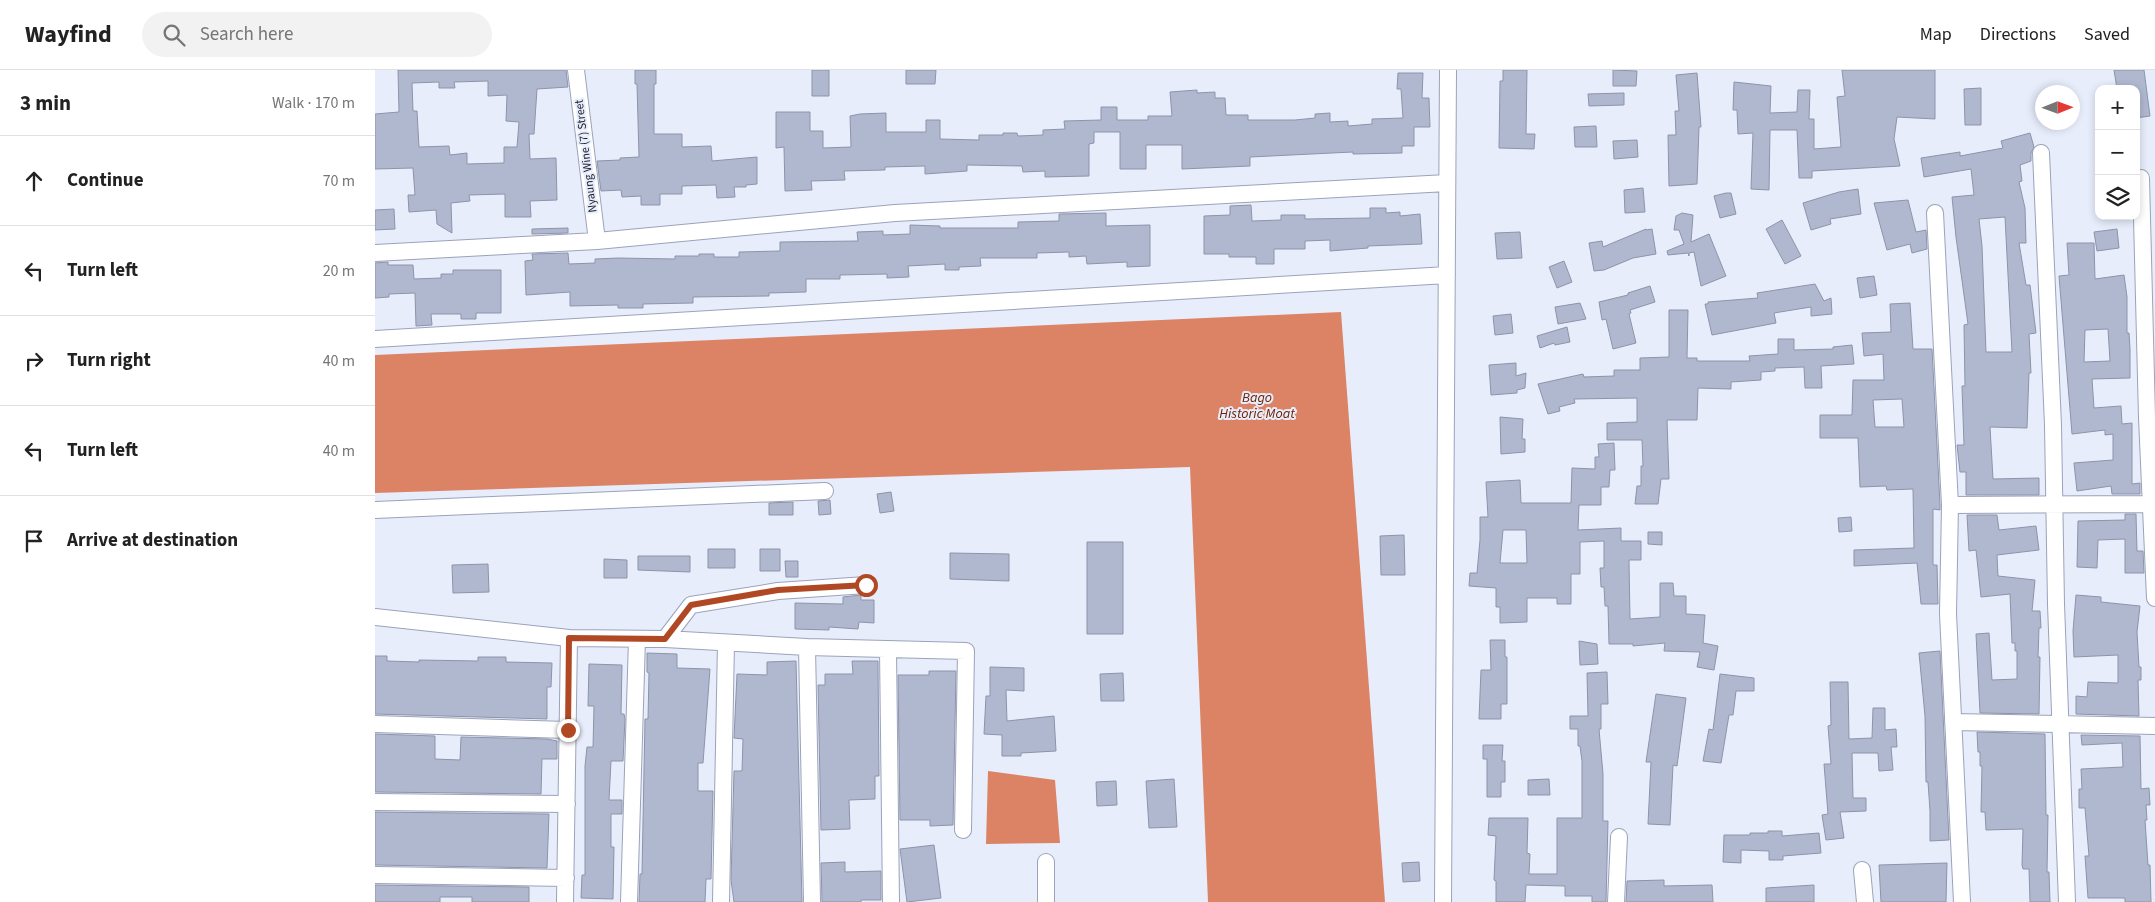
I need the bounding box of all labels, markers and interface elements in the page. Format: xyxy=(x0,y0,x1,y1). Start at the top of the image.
search box xyxy=(142,12,492,57)
text: Wayfind xyxy=(25,17,112,52)
icon: search xyxy=(160,21,188,49)
text: Search here xyxy=(200,21,293,48)
text: Map xyxy=(1920,22,1952,47)
text: Directions xyxy=(1980,22,2056,47)
text: Saved xyxy=(2084,22,2130,47)
north arrow xyxy=(2035,85,2080,130)
map controls xyxy=(2095,85,2140,220)
button: + xyxy=(2095,85,2140,130)
text: 3 min xyxy=(20,88,71,118)
text: Walk · 170 m xyxy=(272,92,355,114)
street label: Nyaung Wine (7) Street xyxy=(571,99,601,213)
button: − xyxy=(2095,130,2140,175)
icon: ahead xyxy=(20,167,48,195)
text: Continue xyxy=(67,167,144,194)
text: 70 m xyxy=(323,170,355,192)
button: layers xyxy=(2095,175,2140,220)
icon: left xyxy=(20,257,48,285)
text: Turn left xyxy=(67,257,138,284)
text: 20 m xyxy=(323,260,355,282)
icon: right xyxy=(20,347,48,375)
text: Turn right xyxy=(67,347,151,374)
text: 40 m xyxy=(323,350,355,372)
water label: Bago Historic Moat xyxy=(1219,388,1295,424)
icon: left xyxy=(20,437,48,465)
text: Turn left xyxy=(67,437,138,464)
text: 40 m xyxy=(323,440,355,462)
icon: arrive xyxy=(20,527,48,555)
text: Arrive at destination xyxy=(67,527,238,554)
route start xyxy=(855,574,878,597)
route end xyxy=(557,719,580,742)

